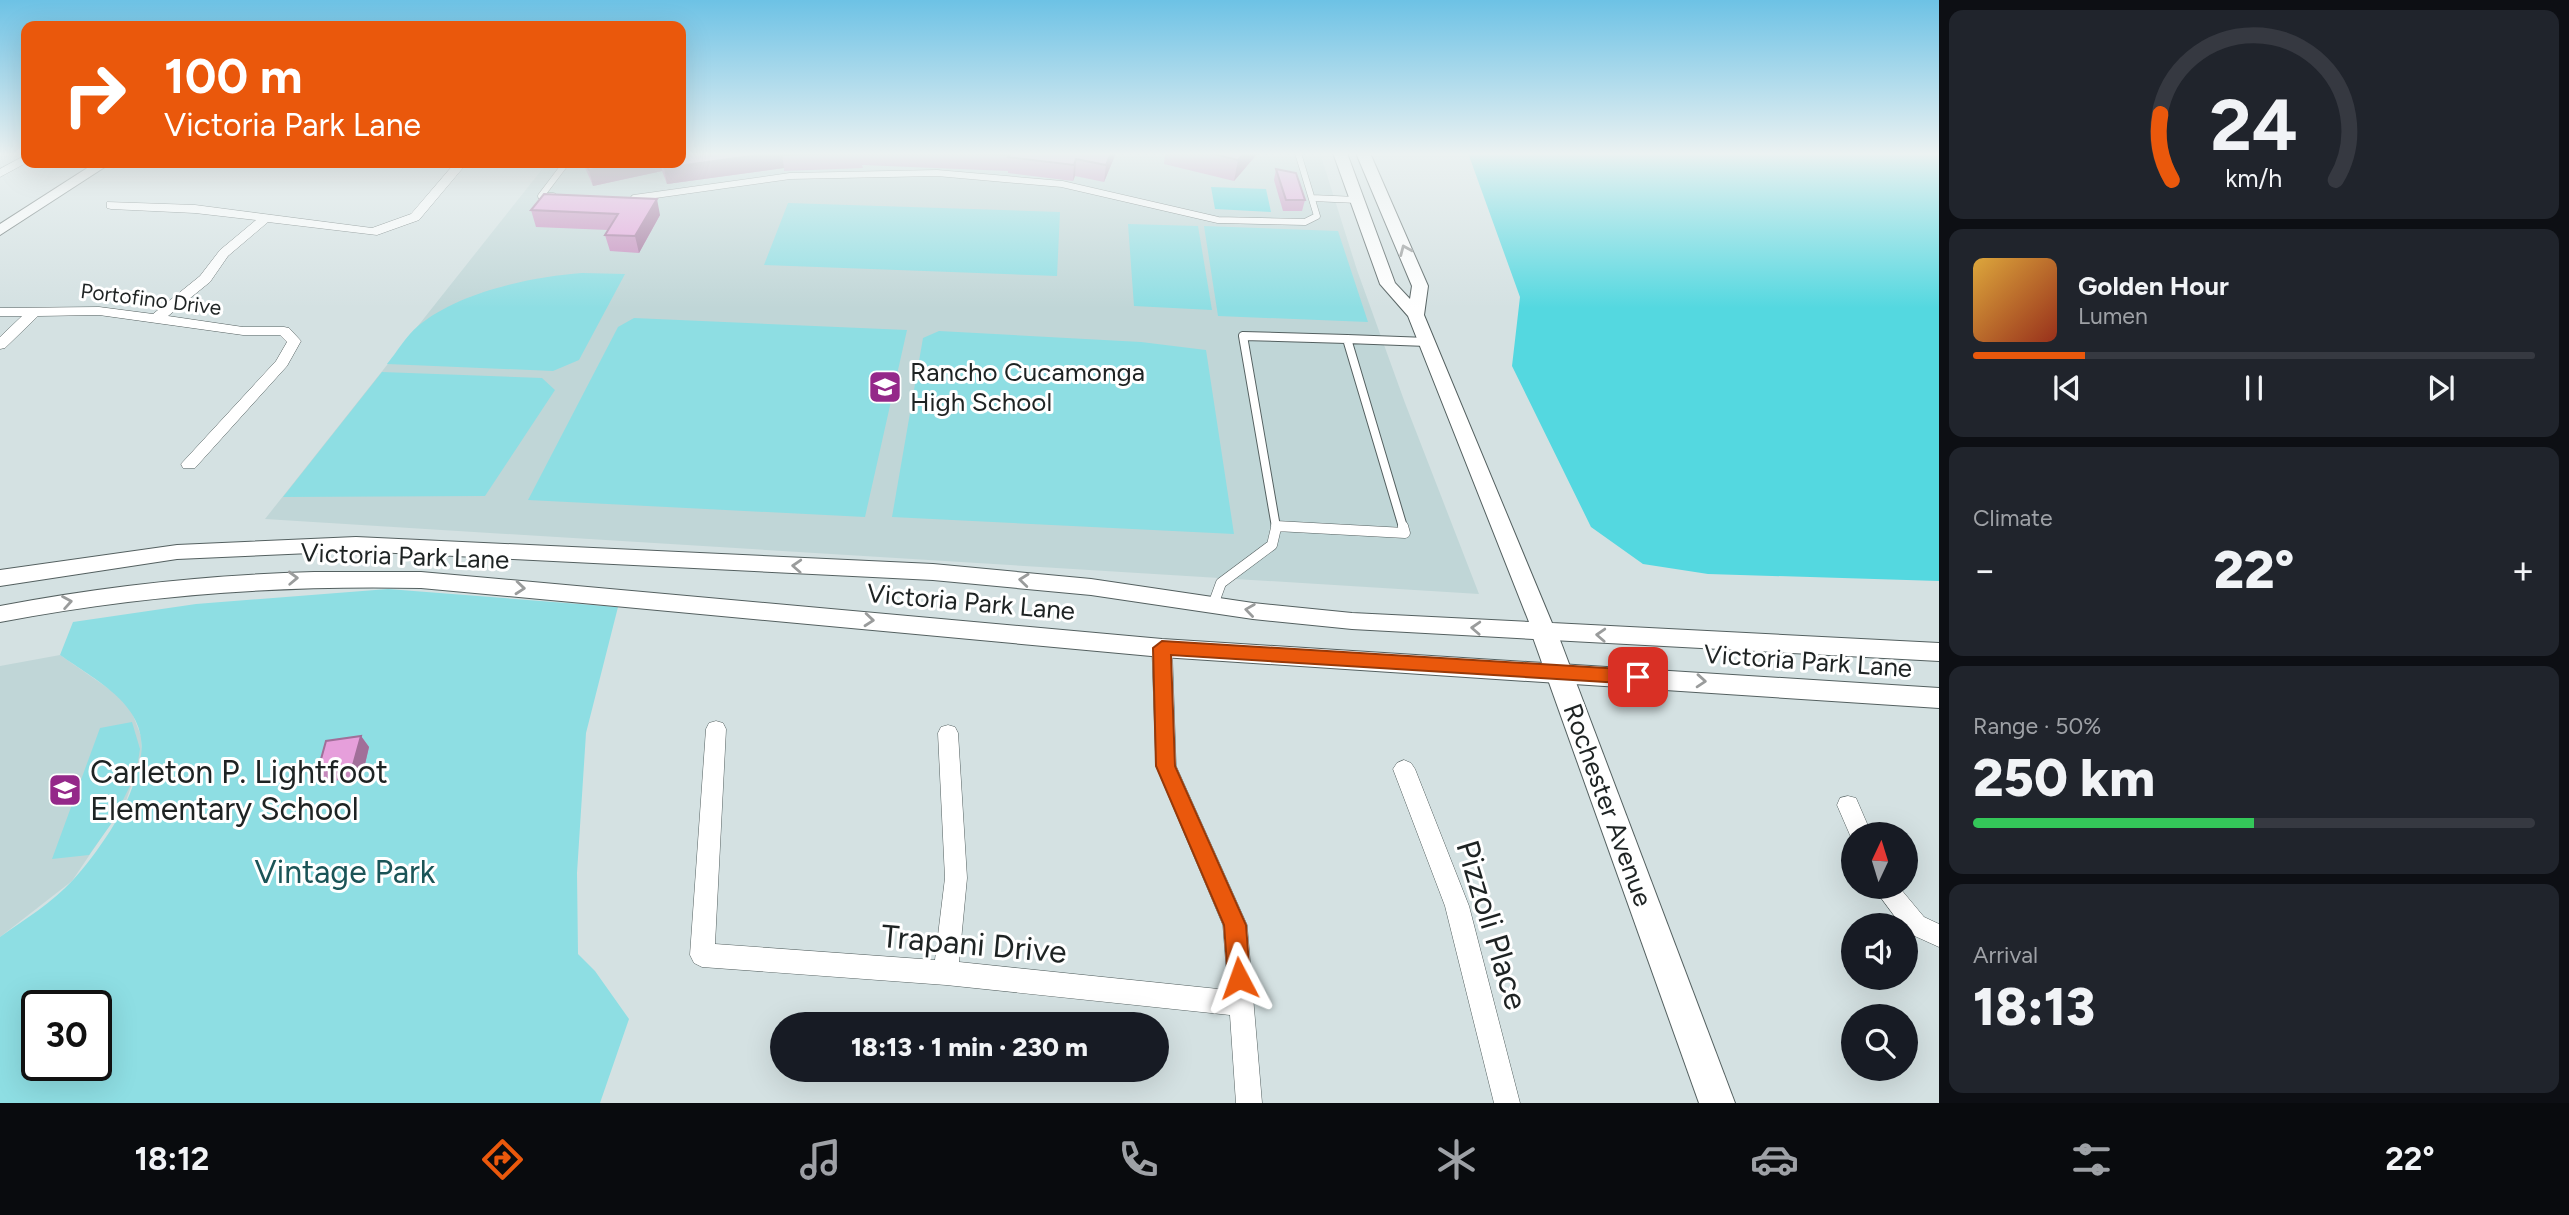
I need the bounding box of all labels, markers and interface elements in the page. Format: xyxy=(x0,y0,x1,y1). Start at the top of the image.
text: 100 m xyxy=(164,46,303,105)
icon: right xyxy=(49,49,140,140)
text: 24 xyxy=(2210,82,2298,169)
text: Victoria Park Lane xyxy=(164,106,421,144)
text: km/h xyxy=(2225,163,2283,193)
one-way arrow xyxy=(1399,245,1413,257)
text: Golden Hour xyxy=(2078,270,2229,302)
street label: Portofino Drive xyxy=(79,278,223,320)
text: Lumen xyxy=(2078,302,2148,330)
place label: Rancho Cucamonga High School xyxy=(910,356,1145,418)
school or university icon: Rancho Cucamonga High School xyxy=(866,368,904,406)
icon: previous xyxy=(2048,369,2086,407)
icon: pause xyxy=(2235,369,2273,407)
icon: next xyxy=(2422,369,2460,407)
text: Climate xyxy=(1973,504,2052,532)
street label: Victoria Park Lane xyxy=(300,536,510,576)
text: 22° xyxy=(2213,539,2295,601)
text: − xyxy=(1973,547,1997,593)
text: + xyxy=(2511,547,2535,593)
one-way arrow xyxy=(791,558,802,573)
one-way arrow xyxy=(288,571,299,586)
one-way arrow xyxy=(1018,572,1030,587)
street label: Victoria Park Lane xyxy=(866,577,1076,627)
one-way arrow xyxy=(515,580,526,595)
one-way arrow xyxy=(61,595,73,610)
one-way arrow xyxy=(1244,603,1255,618)
one-way arrow xyxy=(864,612,875,627)
one-way arrow xyxy=(1471,621,1482,636)
one-way arrow xyxy=(1595,628,1606,643)
street label: Victoria Park Lane xyxy=(1703,638,1913,684)
pin xyxy=(1608,647,1668,707)
icon: arrive xyxy=(1619,658,1657,696)
one-way arrow xyxy=(1696,673,1707,688)
street label: Rochester Avenue xyxy=(1556,699,1660,911)
text: Range · 50% xyxy=(1973,712,2101,740)
text: 250 km xyxy=(1973,747,2155,809)
place label: Carleton P. Lightfoot Elementary School xyxy=(90,753,388,828)
school or university icon: Carleton P. Lightfoot Elementary School xyxy=(46,771,84,809)
north arrow xyxy=(1841,822,1918,900)
map controls xyxy=(1841,822,1918,1081)
street label: Pizzoli Place xyxy=(1448,836,1536,1014)
park label: Vintage Park xyxy=(255,853,436,891)
button: sound xyxy=(1841,913,1918,990)
street label: Trapani Drive xyxy=(880,917,1068,971)
position arrow xyxy=(1202,941,1276,1015)
text: Arrival xyxy=(1973,941,2038,969)
text: 18:13 xyxy=(1973,976,2095,1038)
speed limit sign: 30 xyxy=(21,990,112,1081)
button: search xyxy=(1841,1004,1918,1081)
text: 18:13 · 1 min · 230 m xyxy=(851,1031,1088,1063)
icon: directions xyxy=(478,1135,527,1184)
icon: music xyxy=(796,1135,845,1184)
icon: phone xyxy=(1114,1135,1163,1184)
icon: climate xyxy=(1432,1135,1481,1184)
icon: car xyxy=(1750,1135,1799,1184)
icon: filters xyxy=(2067,1135,2116,1184)
text: 18:12 xyxy=(134,1140,209,1178)
text: 22° xyxy=(2385,1140,2434,1178)

